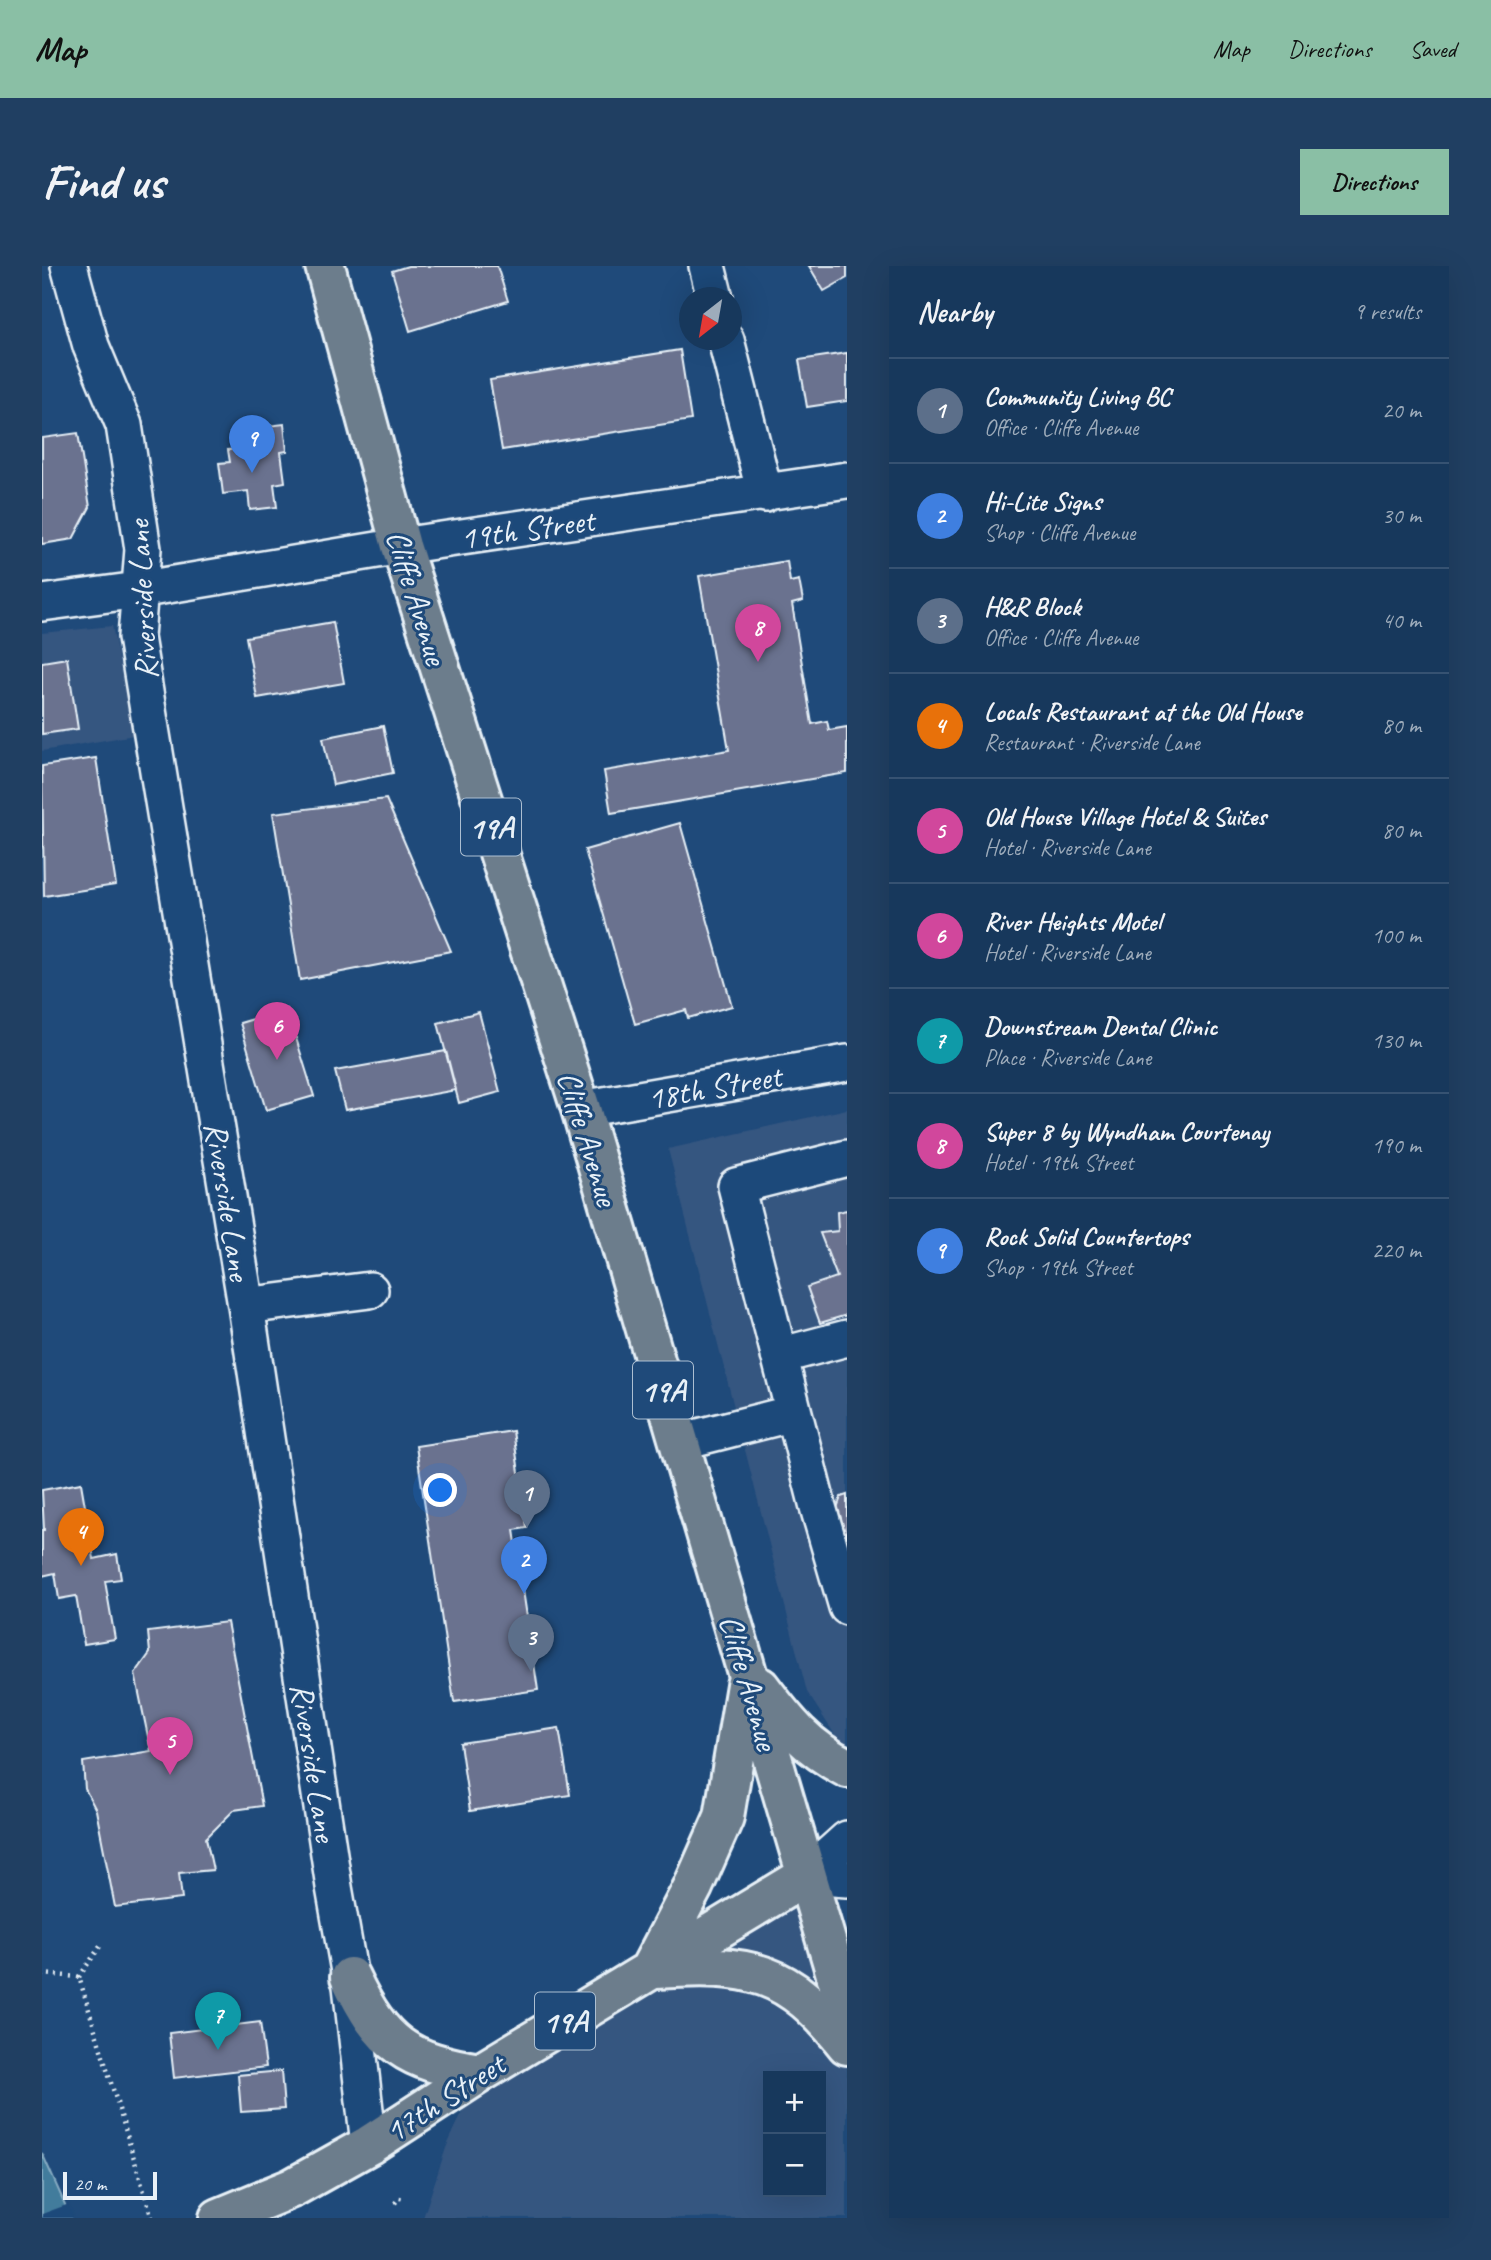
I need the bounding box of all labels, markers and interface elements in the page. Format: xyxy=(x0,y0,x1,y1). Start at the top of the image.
text: Map xyxy=(35,28,86,70)
text: Map xyxy=(1213,34,1250,64)
text: Directions xyxy=(1288,34,1371,64)
text: Saved xyxy=(1409,34,1456,64)
button: Directions xyxy=(1300,149,1449,215)
text: Find us xyxy=(42,151,164,213)
north arrow xyxy=(679,287,742,350)
text: Nearby xyxy=(917,293,993,331)
text: 9 results xyxy=(1354,297,1421,326)
text: Community Living BC xyxy=(984,380,1171,413)
text: 1 xyxy=(935,396,945,425)
text: 20 m xyxy=(1382,396,1421,425)
text: Office · Cliffe Avenue xyxy=(984,413,1138,442)
pin: 9 xyxy=(229,415,275,473)
text: Hi-Lite Signs xyxy=(984,485,1101,518)
street label: 19th Street xyxy=(457,498,600,559)
text: 2 xyxy=(935,501,945,530)
text: 30 m xyxy=(1382,501,1421,530)
street label: Riverside Lane xyxy=(117,517,167,681)
text: Shop · Cliffe Avenue xyxy=(984,518,1135,547)
street label: Cliffe Avenue xyxy=(377,525,458,672)
text: H&R Block xyxy=(984,590,1081,623)
pin: 8 xyxy=(735,604,781,662)
text: 3 xyxy=(935,606,945,635)
text: 40 m xyxy=(1382,606,1421,635)
text: Office · Cliffe Avenue xyxy=(984,623,1138,652)
text: Locals Restaurant at the Old House xyxy=(984,695,1302,728)
text: 4 xyxy=(935,711,945,740)
text: 80 m xyxy=(1382,711,1421,740)
text: Restaurant · Riverside Lane xyxy=(984,728,1200,757)
road number: 19A xyxy=(461,798,521,856)
text: Old House Village Hotel & Suites xyxy=(984,800,1266,833)
text: 5 xyxy=(935,816,945,845)
text: 80 m xyxy=(1382,816,1421,845)
text: Hotel · Riverside Lane xyxy=(984,833,1151,862)
text: River Heights Motel xyxy=(984,905,1161,938)
text: 6 xyxy=(935,921,945,950)
text: 100 m xyxy=(1372,921,1421,950)
text: Hotel · Riverside Lane xyxy=(984,938,1151,967)
pin: 6 xyxy=(254,1002,300,1060)
text: Downstream Dental Clinic xyxy=(984,1010,1217,1043)
text: 7 xyxy=(935,1026,945,1055)
text: 130 m xyxy=(1372,1026,1421,1055)
text: Place · Riverside Lane xyxy=(984,1043,1151,1072)
street label: 18th Street xyxy=(644,1054,787,1119)
street label: Cliffe Avenue xyxy=(548,1066,629,1213)
text: Super 8 by Wyndham Courtenay xyxy=(984,1115,1269,1148)
street label: Riverside Lane xyxy=(195,1119,262,1286)
text: 8 xyxy=(935,1131,945,1160)
text: 190 m xyxy=(1372,1131,1421,1160)
text: Hotel · 19th Street xyxy=(984,1148,1133,1177)
text: Rock Solid Countertops xyxy=(984,1220,1189,1253)
text: 9 xyxy=(935,1236,945,1265)
text: 220 m xyxy=(1372,1236,1421,1265)
text: Shop · 19th Street xyxy=(984,1253,1133,1282)
road number: 19A xyxy=(633,1362,693,1419)
pin: 1 xyxy=(504,1470,550,1528)
your location xyxy=(423,1473,457,1507)
pin: 4 xyxy=(58,1508,104,1566)
pin: 2 xyxy=(501,1536,547,1594)
street label: Cliffe Avenue xyxy=(710,1610,789,1757)
pin: 3 xyxy=(508,1614,554,1672)
street label: Riverside Lane xyxy=(281,1680,348,1847)
pin: 5 xyxy=(147,1717,193,1775)
pin: 7 xyxy=(195,1992,241,2050)
road number: 19A xyxy=(535,1992,595,2050)
street label: 17th Street xyxy=(377,2042,515,2152)
map controls xyxy=(763,2071,826,2197)
button: + xyxy=(763,2071,826,2134)
button: − xyxy=(763,2134,826,2197)
scale bar xyxy=(63,2169,158,2201)
text: 20 m xyxy=(74,2172,106,2196)

